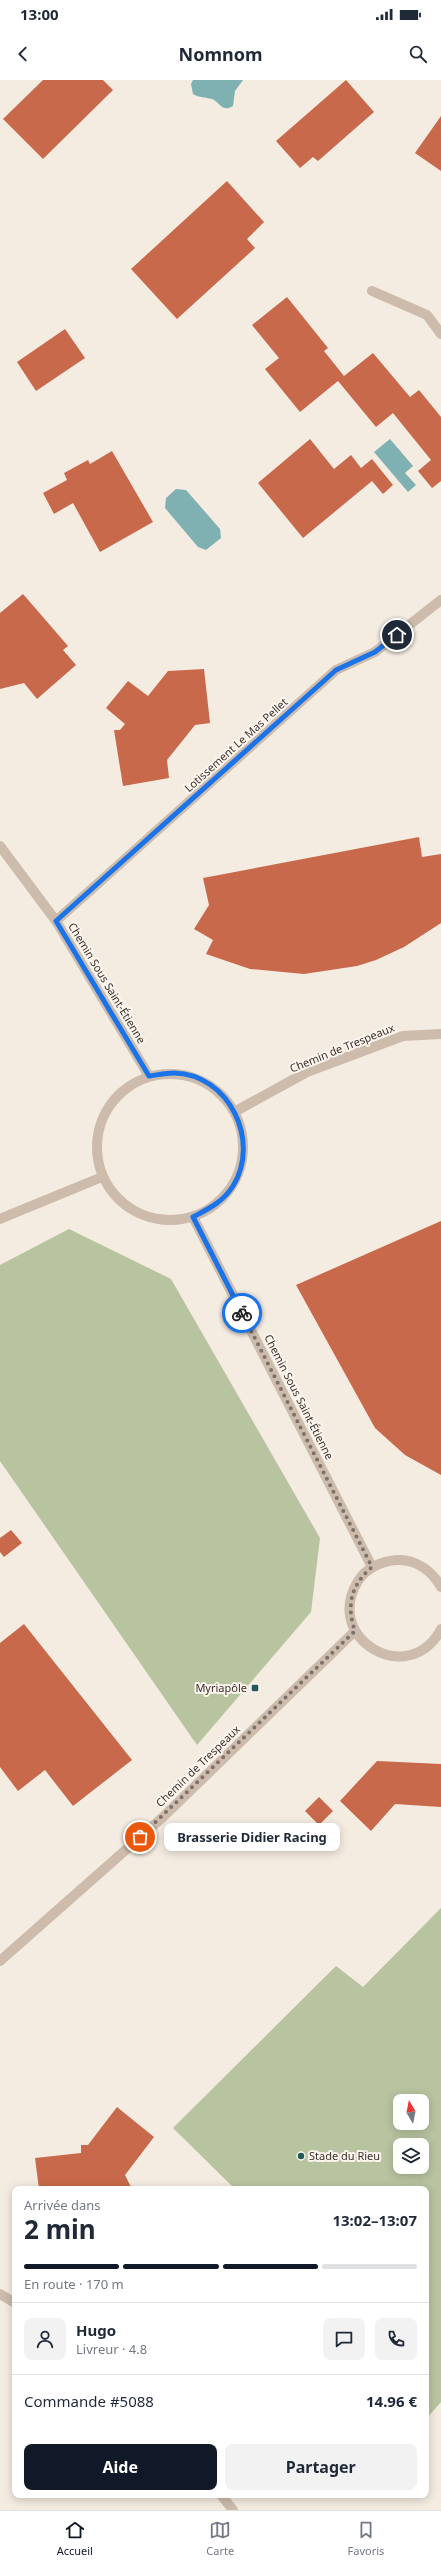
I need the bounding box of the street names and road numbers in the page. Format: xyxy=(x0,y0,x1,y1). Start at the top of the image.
street label: Lotissement Le Mas Pellet xyxy=(181,694,290,795)
street label: Chemin Sous Saint-Étienne xyxy=(65,919,150,1046)
street label: Chemin de Trespeaux xyxy=(287,1020,397,1075)
street label: Chemin Sous Saint-Étienne xyxy=(261,1332,338,1462)
street label: Chemin de Trespeaux xyxy=(152,1721,243,1810)

